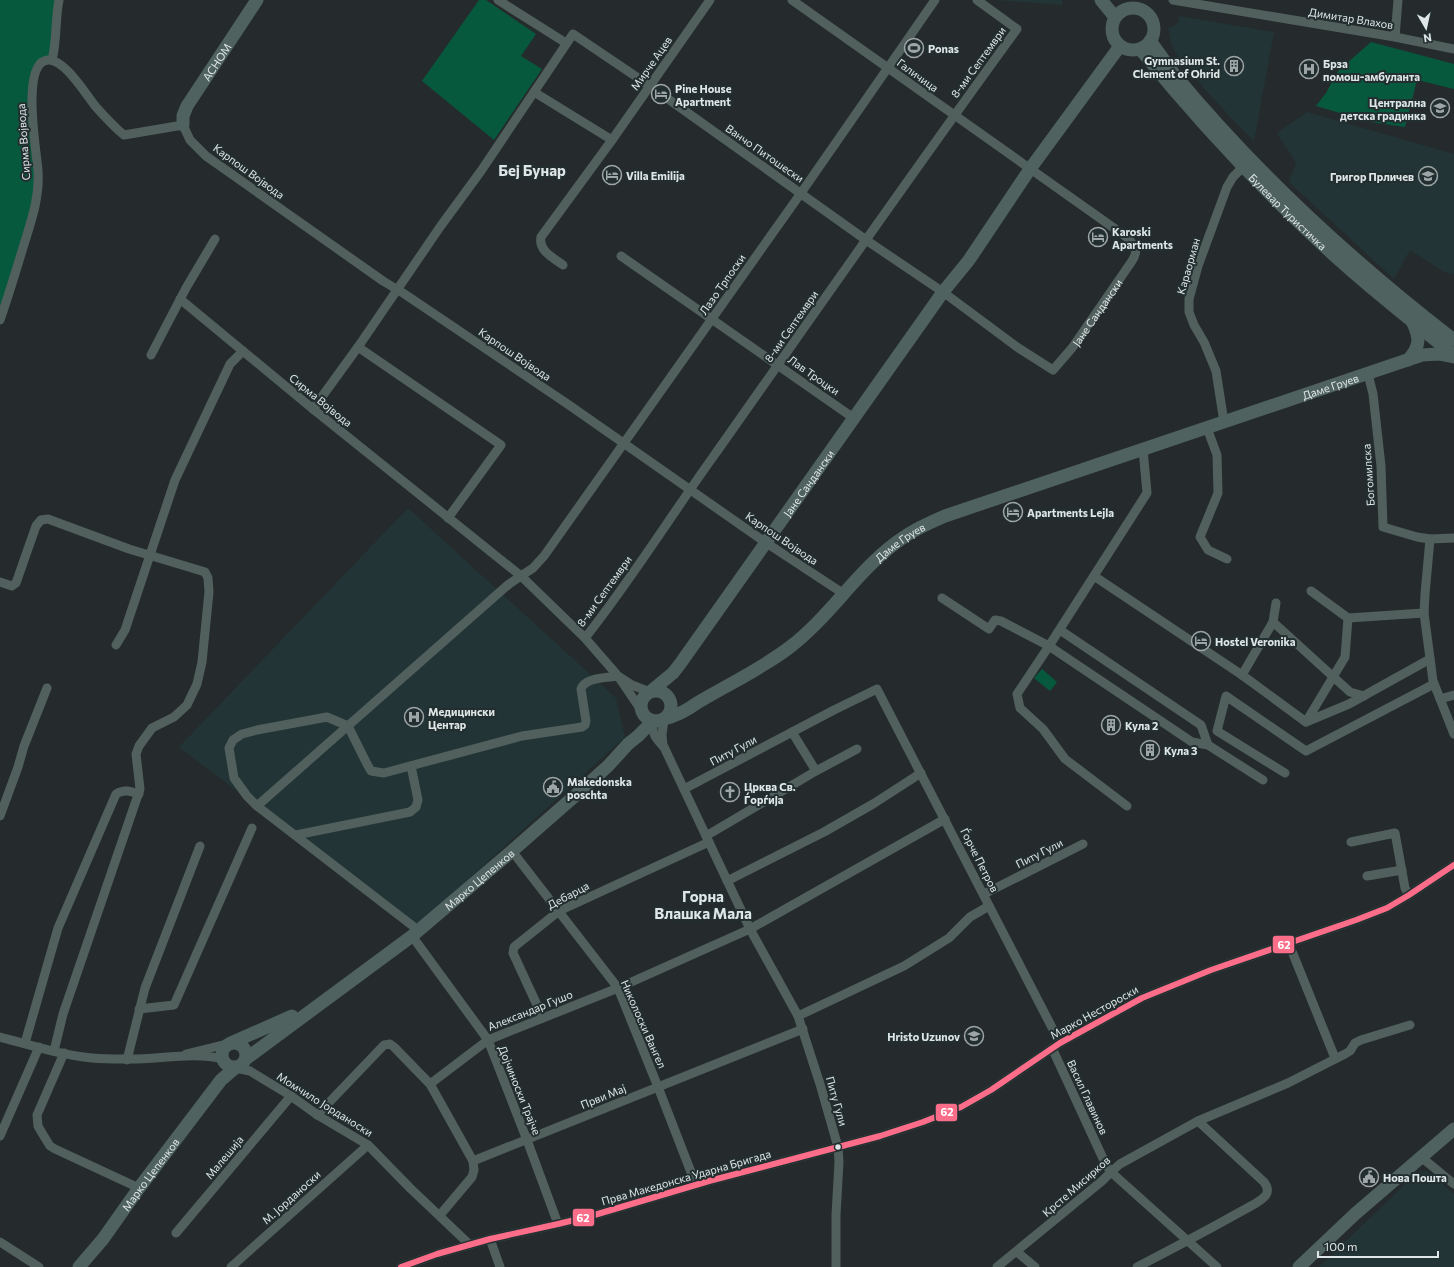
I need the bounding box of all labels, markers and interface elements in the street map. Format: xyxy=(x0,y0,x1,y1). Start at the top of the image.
street label: Димитар Влахов xyxy=(1308,5,1394,31)
north arrow xyxy=(1406,8,1446,48)
street label: 8-ми Септември xyxy=(948,24,1008,100)
text: N xyxy=(1423,31,1433,45)
street label: Мирче Ацев xyxy=(628,33,674,92)
sports icon: Ponas xyxy=(903,37,925,59)
street label: АСНОМ xyxy=(199,40,233,83)
place label: Ponas xyxy=(928,42,959,55)
place label: Gymnasium St. Clement of Ohrid xyxy=(1133,54,1220,80)
building icon: Gymnasium St. Clement of Ohrid xyxy=(1223,55,1245,77)
street label: Галичица xyxy=(895,56,941,94)
place label: Брза помош-амбуланта xyxy=(1323,57,1420,83)
hospital icon: Брза помош-амбуланта xyxy=(1298,58,1320,80)
place label: Pine House Apartment xyxy=(675,82,732,108)
hotel icon: Pine House Apartment xyxy=(650,83,672,105)
place label: Централна детска градинка xyxy=(1340,96,1426,122)
school or university icon: Централна детска градинка xyxy=(1429,97,1451,119)
street label: Сирма Војвода xyxy=(14,103,32,181)
street label: Ванчо Питошески xyxy=(723,121,807,185)
street label: Карпош Војвода xyxy=(211,141,287,201)
district label: Беј Бунар xyxy=(498,161,566,179)
hotel icon: Villa Emilija xyxy=(601,164,623,186)
school or university icon: Григор Прличев xyxy=(1417,165,1439,187)
place label: Villa Emilija xyxy=(626,169,685,182)
place label: Григор Прличев xyxy=(1330,170,1414,183)
street label: Булевар Туристичка xyxy=(1247,171,1330,252)
place label: Karoski Apartments xyxy=(1112,225,1173,251)
hotel icon: Karoski Apartments xyxy=(1087,226,1109,248)
street label: Караорман xyxy=(1174,236,1202,296)
street label: Лазо Трпоски xyxy=(696,251,748,317)
street label: Јане Сандански xyxy=(1069,276,1124,349)
street label: 8-ми Септември xyxy=(761,288,821,364)
street label: Карпош Војвода xyxy=(476,325,554,383)
street label: Лав Троцки xyxy=(786,353,842,397)
street label: Даме Груев xyxy=(1300,370,1360,402)
street label: Сирма Војвода xyxy=(287,371,355,429)
street label: Богомилска xyxy=(1359,443,1377,507)
street label: Јане Сандански xyxy=(780,447,836,519)
hotel icon: Apartments Lejla xyxy=(1002,501,1024,523)
place label: Apartments Lejla xyxy=(1027,506,1114,519)
street label: Карпош Војвода xyxy=(743,509,821,567)
street label: Даме Груев xyxy=(872,520,927,564)
street label: 8-ми Септември xyxy=(574,553,634,629)
hotel icon: Hostel Veronika xyxy=(1190,630,1212,652)
place label: Hostel Veronika xyxy=(1215,635,1296,648)
place label: Медицински Центар xyxy=(428,705,495,731)
hospital icon: Медицински Центар xyxy=(403,706,425,728)
building icon: Кула 2 xyxy=(1100,714,1122,736)
place label: Кула 2 xyxy=(1125,719,1158,732)
street label: Питу Гули xyxy=(707,732,759,768)
building icon: Кула 3 xyxy=(1139,739,1161,761)
place label: Кула 3 xyxy=(1164,744,1197,757)
place label: Makedonska poschta xyxy=(567,775,632,801)
public building icon: Makedonska poschta xyxy=(542,776,564,798)
place label: Црква Св. Ѓoрѓијa xyxy=(744,780,796,806)
church icon: Црква Св. Ѓoрѓијa xyxy=(719,781,741,803)
street label: Ѓорче Петров xyxy=(958,825,1003,894)
street label: Питу Гули xyxy=(1013,836,1065,870)
street label: Марко Цепенков xyxy=(441,846,517,912)
street label: Дебарца xyxy=(545,879,591,911)
district label: Горна Влашка Мала xyxy=(654,887,752,922)
line badge: 62 xyxy=(1272,935,1295,954)
text: 62 xyxy=(1278,938,1290,951)
street label: Николоски Вангел xyxy=(619,978,669,1070)
street label: Марко Нестороски xyxy=(1048,982,1140,1042)
street label: Александар Гушо xyxy=(486,987,575,1033)
school or university icon: Hristo Uzunov xyxy=(963,1025,985,1047)
place label: Hristo Uzunov xyxy=(887,1030,960,1043)
street label: Дојчиноски Трајче xyxy=(496,1043,544,1137)
street label: Васил Главинов xyxy=(1065,1058,1111,1137)
street label: Момчило Јорданоски xyxy=(274,1069,375,1140)
street label: Питу Гули xyxy=(824,1075,850,1127)
street label: Први Мај xyxy=(578,1081,628,1111)
line badge: 62 xyxy=(935,1103,958,1122)
text: 62 xyxy=(941,1105,953,1118)
street label: Малешија xyxy=(202,1133,246,1181)
street label: Марко Цепенков xyxy=(119,1135,181,1213)
unlabelled marker xyxy=(833,1142,843,1152)
street label: Прва Македонска Ударна Бригада xyxy=(600,1147,772,1207)
street label: Крсте Мисирков xyxy=(1040,1153,1113,1219)
public building icon: Нова Пошта xyxy=(1358,1166,1380,1188)
street label: М. Јорданоски xyxy=(259,1167,324,1227)
place label: Нова Пошта xyxy=(1383,1171,1447,1184)
line badge: 62 xyxy=(572,1208,595,1227)
text: 62 xyxy=(577,1211,589,1224)
scale bar xyxy=(1318,1233,1438,1259)
text: 100 m xyxy=(1324,1239,1358,1253)

